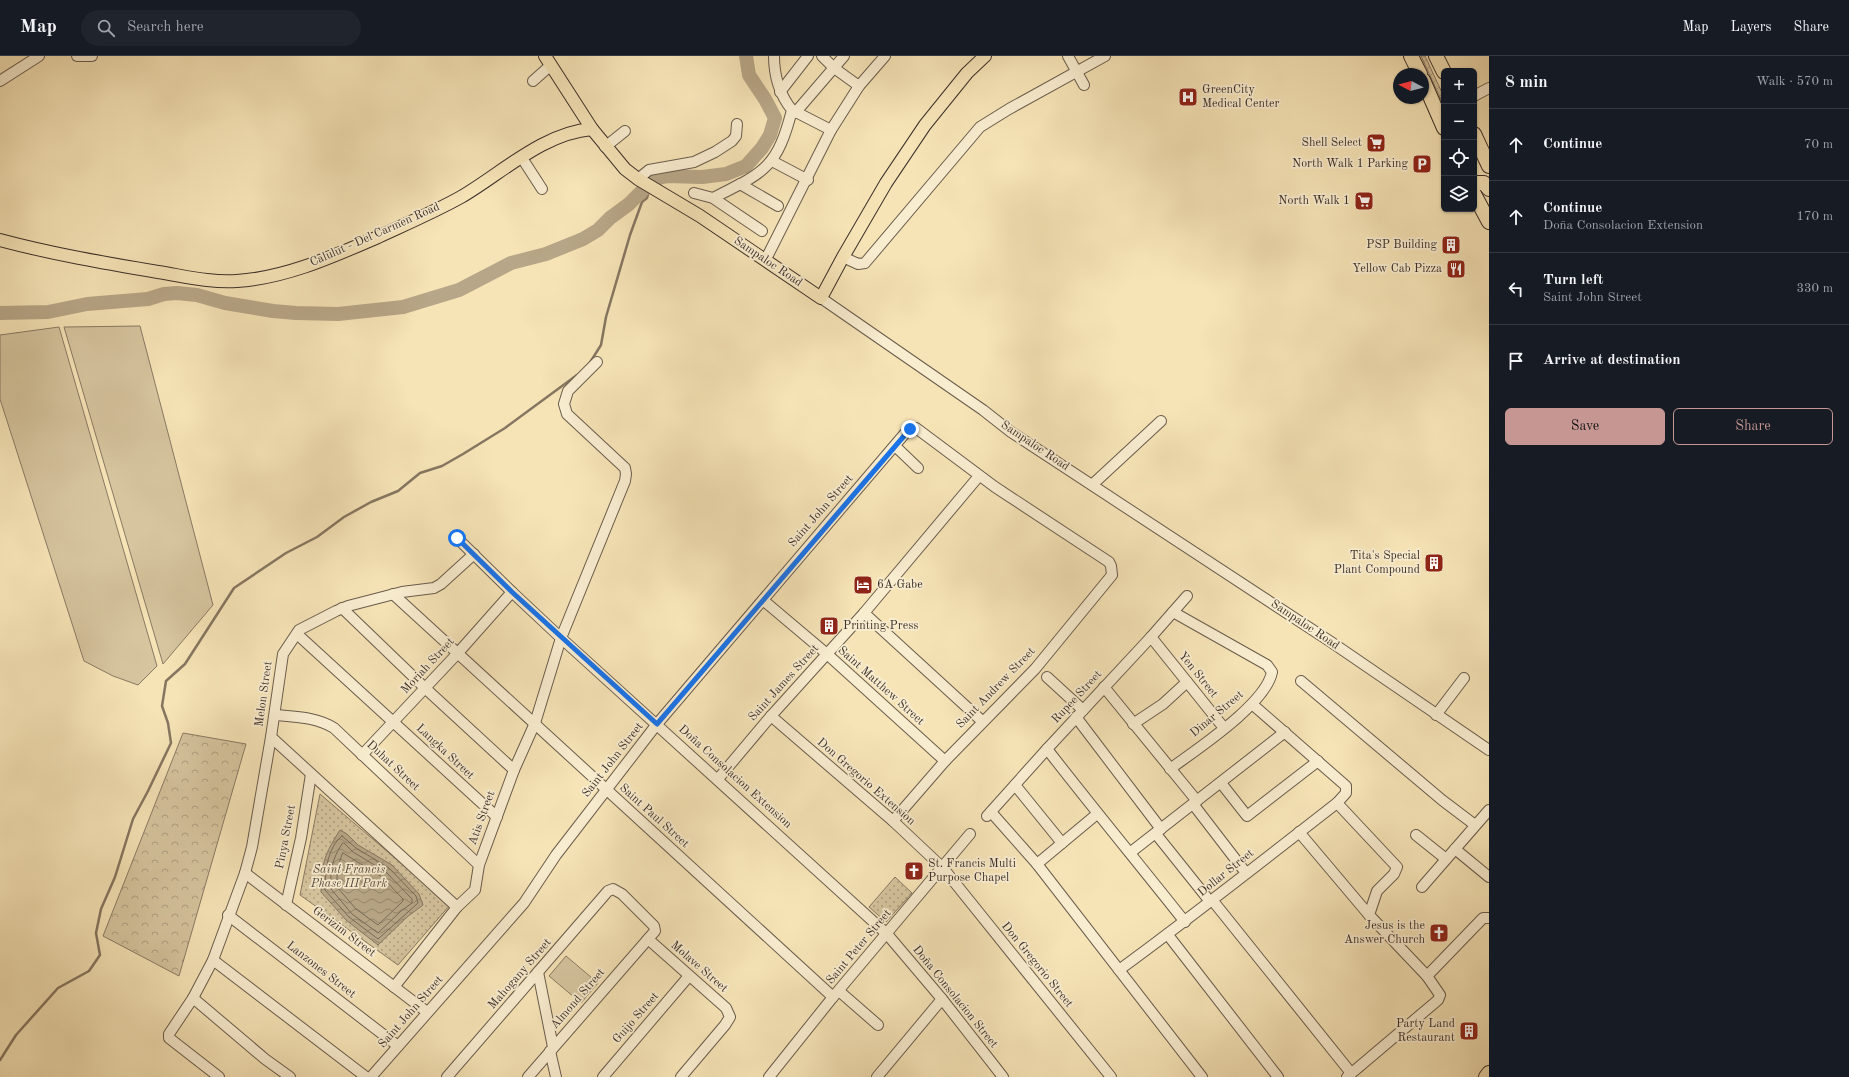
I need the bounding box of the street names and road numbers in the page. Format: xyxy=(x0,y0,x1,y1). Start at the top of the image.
street label: Calulut - Del Carmen Road xyxy=(308,201,442,269)
street label: Sampaloc Road xyxy=(732,235,804,289)
street label: Sampaloc Road xyxy=(999,419,1071,473)
street label: Saint John Street xyxy=(787,473,855,549)
street label: Sampaloc Road xyxy=(1269,598,1341,652)
street label: Moriah Street xyxy=(399,636,457,696)
street label: Saint James Street xyxy=(747,642,821,724)
street label: Saint Matthew Street xyxy=(836,644,926,728)
street label: Saint Andrew Street xyxy=(954,645,1038,731)
street label: Yen Street xyxy=(1176,650,1220,700)
street label: Melon Street xyxy=(253,660,275,728)
street label: Rupee Street xyxy=(1050,668,1104,726)
street label: Dinar Street xyxy=(1188,688,1246,740)
street label: Saint John Street xyxy=(580,720,646,800)
street label: Langka Street xyxy=(414,722,476,782)
street label: Doña Consolacion Extension xyxy=(676,723,794,831)
street label: Don Gregorio Extension xyxy=(815,736,918,828)
street label: Duhat Street xyxy=(364,739,422,793)
street label: Saint Paul Street xyxy=(617,782,691,850)
street label: Atis Street xyxy=(467,789,497,847)
street label: Pinya Street xyxy=(274,804,298,870)
street label: Dollar Street xyxy=(1196,847,1256,899)
street label: Gerizim Street xyxy=(310,904,378,960)
street label: Saint Peter Street xyxy=(824,907,894,987)
street label: Don Gregorio Street xyxy=(999,920,1075,1010)
street label: Mahogany Street xyxy=(486,937,554,1011)
street label: Lanzones Street xyxy=(284,939,358,1001)
street label: Molave Street xyxy=(668,939,730,995)
street label: Doña Consolacion Street xyxy=(910,944,1000,1050)
street label: Almond Street xyxy=(549,966,607,1032)
street label: Saint John Street xyxy=(377,974,445,1050)
street label: Guijo Street xyxy=(611,990,661,1046)

